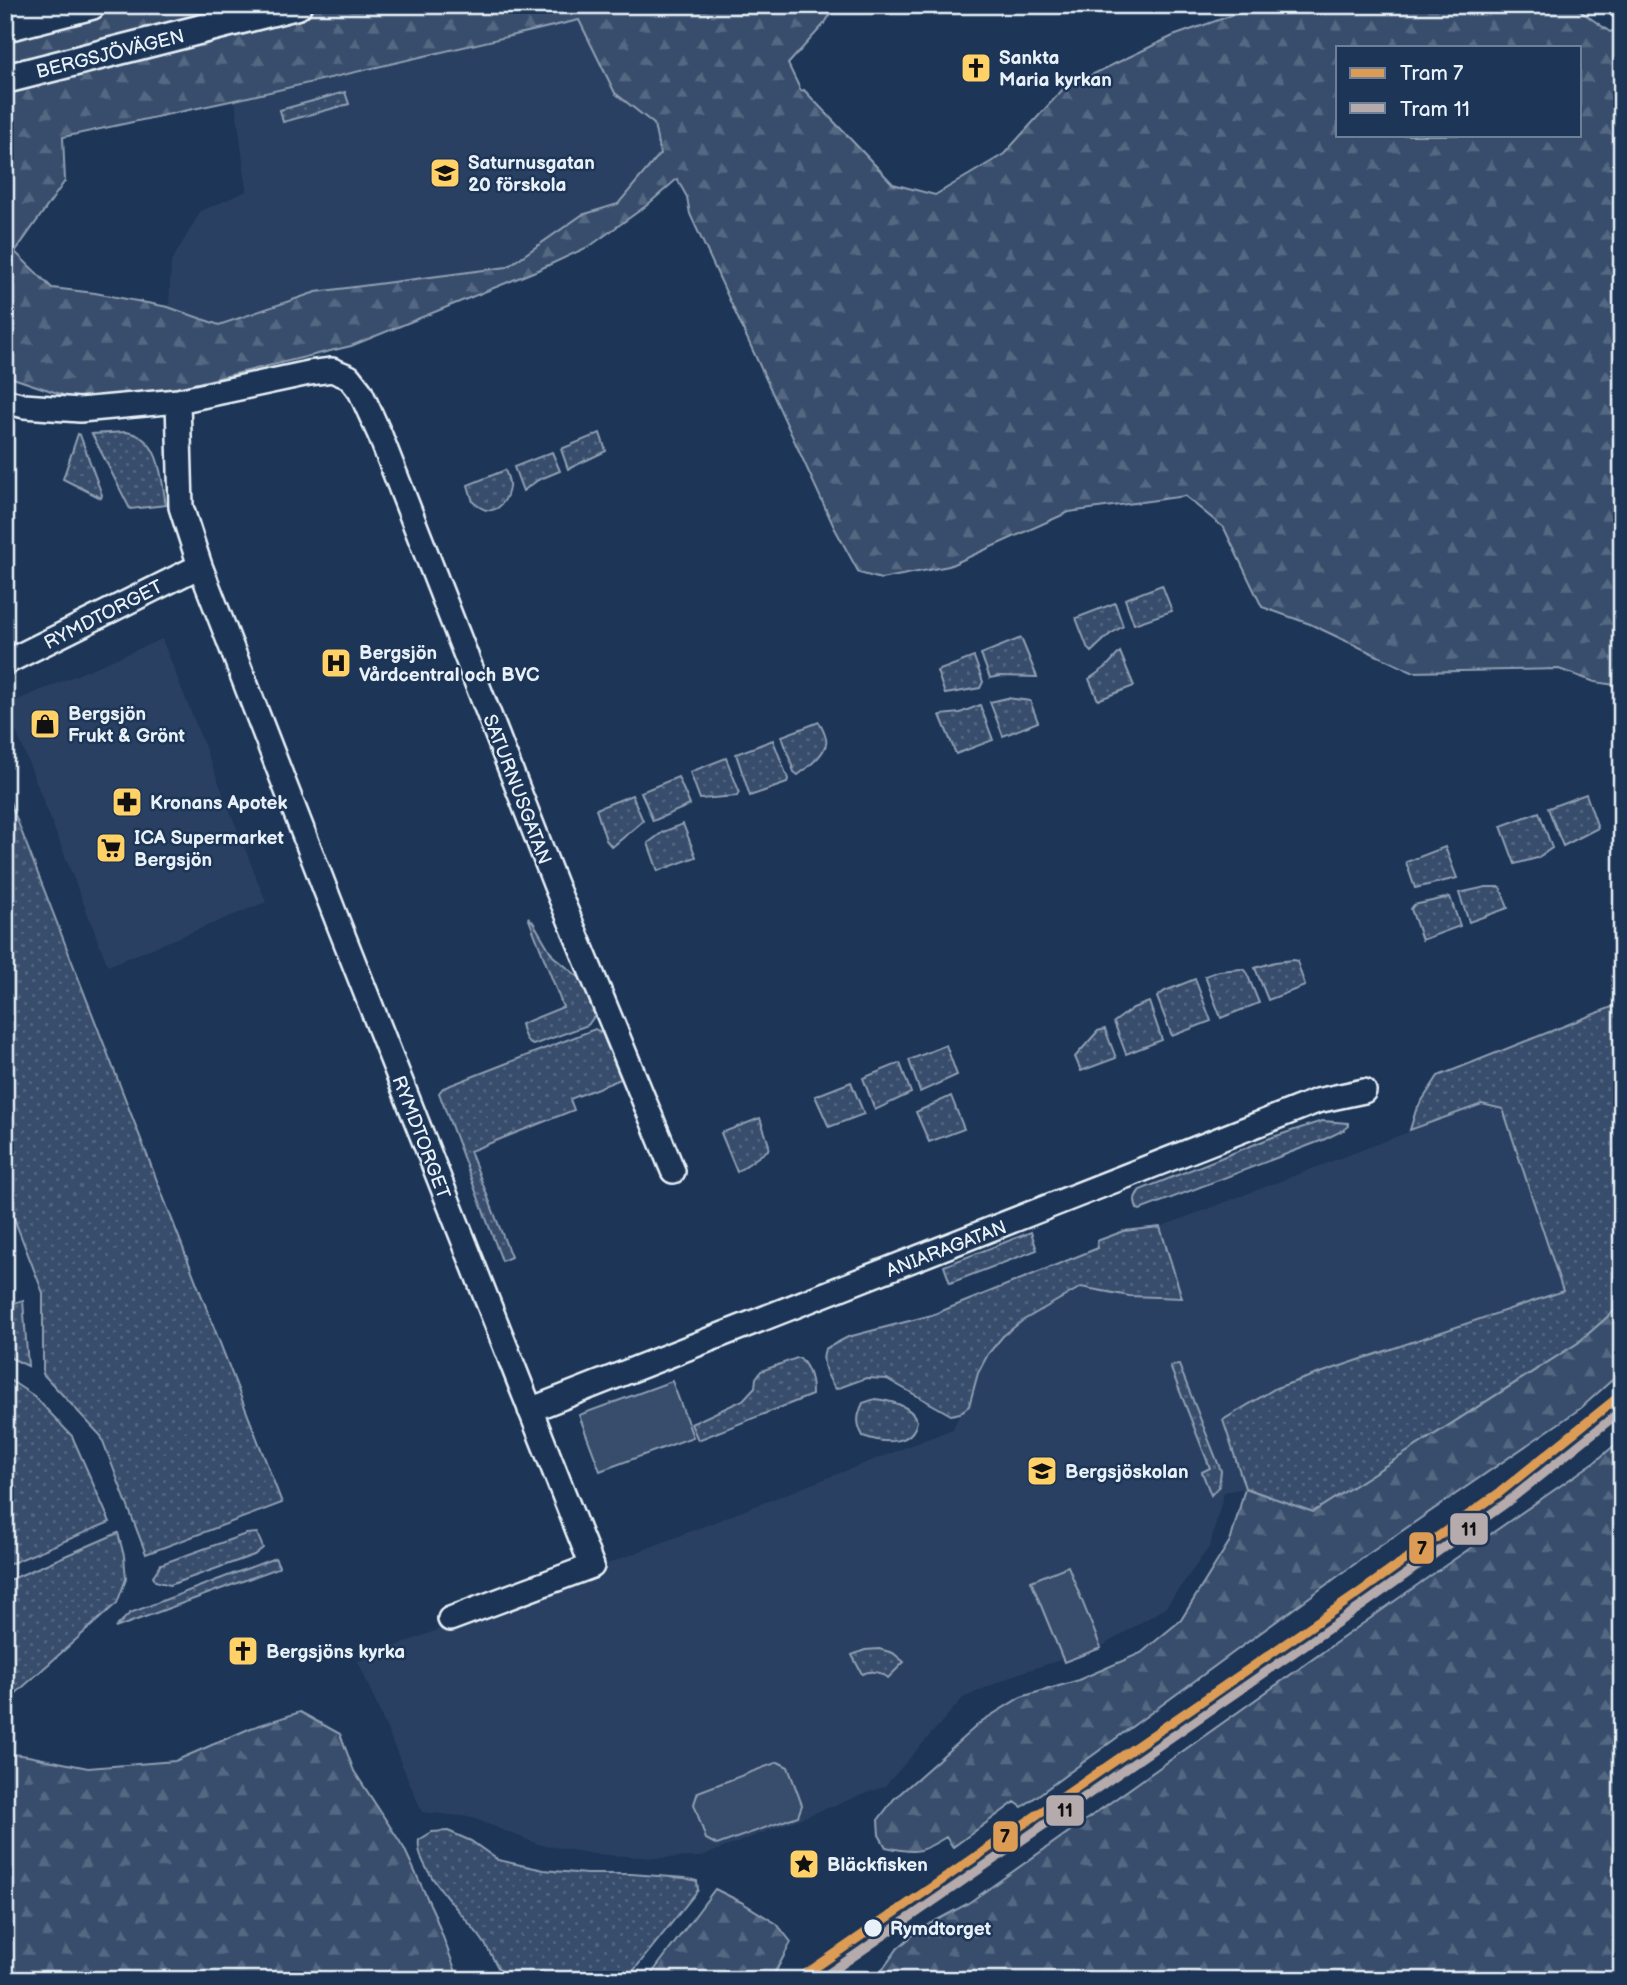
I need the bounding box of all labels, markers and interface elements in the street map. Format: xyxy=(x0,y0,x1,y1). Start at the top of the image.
street label: BERGSJÖVÄGEN xyxy=(34,25,187,84)
legend xyxy=(1336,46,1582,136)
place label: Sankta Maria kyrkan xyxy=(999,47,1112,92)
church icon: Sankta Maria kyrkan xyxy=(959,51,993,85)
text: Tram 7 xyxy=(1400,61,1464,86)
text: Tram 11 xyxy=(1400,97,1470,122)
place label: Saturnusgatan 20 förskola xyxy=(468,152,595,197)
school or university icon: Saturnusgatan 20 förskola xyxy=(428,156,462,190)
street label: RYMDTORGET xyxy=(40,575,167,655)
place label: Bergsjön Vårdcentral och BVC xyxy=(359,642,539,687)
hospital icon: Bergsjön Vårdcentral och BVC xyxy=(319,646,353,680)
place label: Bergsjön Frukt & Grönt xyxy=(68,703,186,748)
shop icon: Bergsjön Frukt & Grönt xyxy=(28,707,62,741)
street label: SATURNUSGATAN xyxy=(477,711,556,868)
pharmacy icon: Kronans Apotek xyxy=(110,785,144,819)
place label: Kronans Apotek xyxy=(150,792,287,815)
place label: ICA Supermarket Bergsjön xyxy=(134,827,285,872)
supermarket icon: ICA Supermarket Bergsjön xyxy=(94,831,128,865)
street label: RYMDTORGET xyxy=(387,1073,455,1203)
street label: ANIARAGATAN xyxy=(883,1216,1010,1283)
school or university icon: Bergsjöskolan xyxy=(1025,1454,1059,1488)
place label: Bergsjöskolan xyxy=(1065,1461,1189,1484)
line badge: 11 xyxy=(1449,1512,1489,1546)
text: 11 xyxy=(1461,1519,1477,1542)
line badge: 7 xyxy=(1408,1531,1435,1565)
text: 7 xyxy=(1417,1538,1428,1561)
church icon: Bergsjöns kyrka xyxy=(226,1634,260,1668)
place label: Bergsjöns kyrka xyxy=(266,1641,405,1664)
line badge: 11 xyxy=(1045,1794,1085,1827)
text: 11 xyxy=(1057,1800,1073,1823)
line badge: 7 xyxy=(992,1820,1019,1853)
text: 7 xyxy=(1000,1826,1011,1849)
place icon: Bläckfisken xyxy=(787,1847,821,1881)
place label: Bläckfisken xyxy=(827,1854,928,1877)
marker: Rymdtorget xyxy=(862,1917,884,1939)
place label: Rymdtorget xyxy=(890,1918,992,1941)

